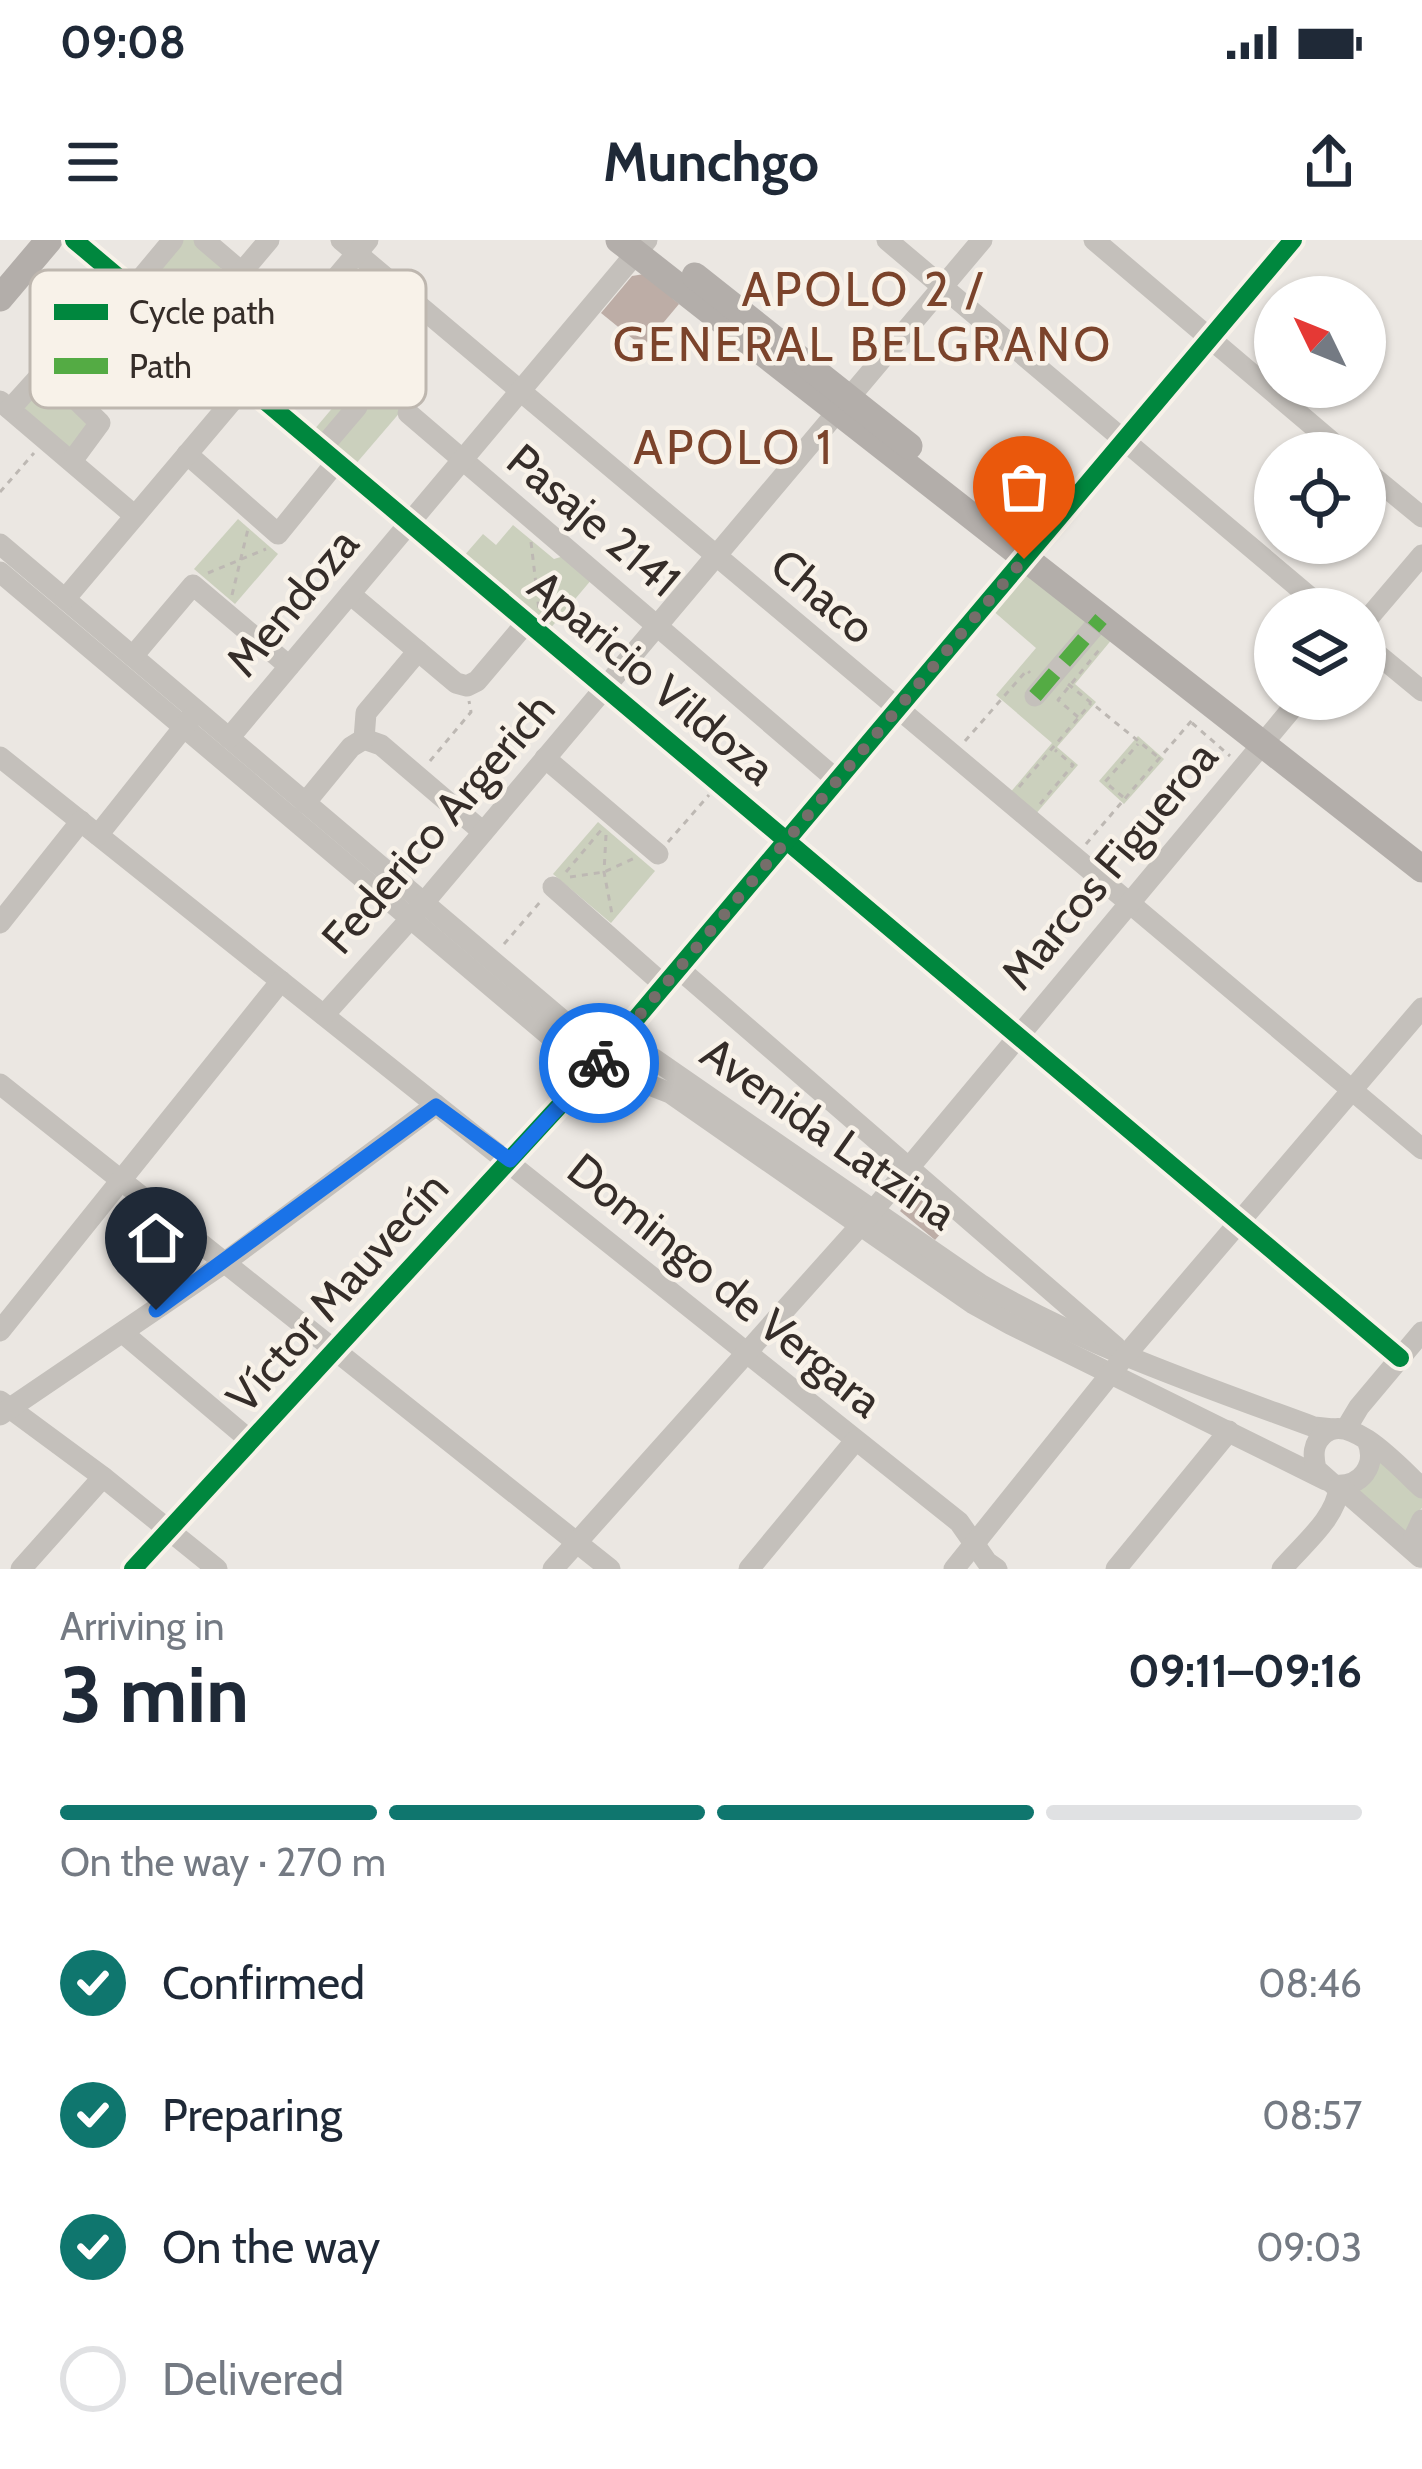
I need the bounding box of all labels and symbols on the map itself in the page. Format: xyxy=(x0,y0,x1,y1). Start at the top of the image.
district label: APOLO 2 / GENERAL BELGRANO xyxy=(613,260,1113,373)
legend xyxy=(30,270,426,408)
north arrow xyxy=(1254,276,1386,408)
text: Cycle path xyxy=(129,292,275,332)
text: Path xyxy=(129,346,192,386)
district label: APOLO 1 xyxy=(633,418,835,476)
street label: Pasaje 2141 xyxy=(497,432,691,608)
pin xyxy=(973,436,1075,559)
street label: Mendoza xyxy=(215,517,370,687)
street label: Chaco xyxy=(760,537,886,655)
street label: Aparicio Vildoza xyxy=(518,558,786,796)
street label: Federico Argerich xyxy=(310,682,566,964)
street label: Marcos Figueroa xyxy=(990,730,1229,1000)
courier xyxy=(539,1003,659,1123)
street label: Avenida Latzina xyxy=(691,1025,967,1241)
street label: Domingo de Vergara xyxy=(557,1142,893,1428)
street label: Víctor Mauvecín xyxy=(215,1161,459,1423)
pin xyxy=(105,1187,207,1310)

